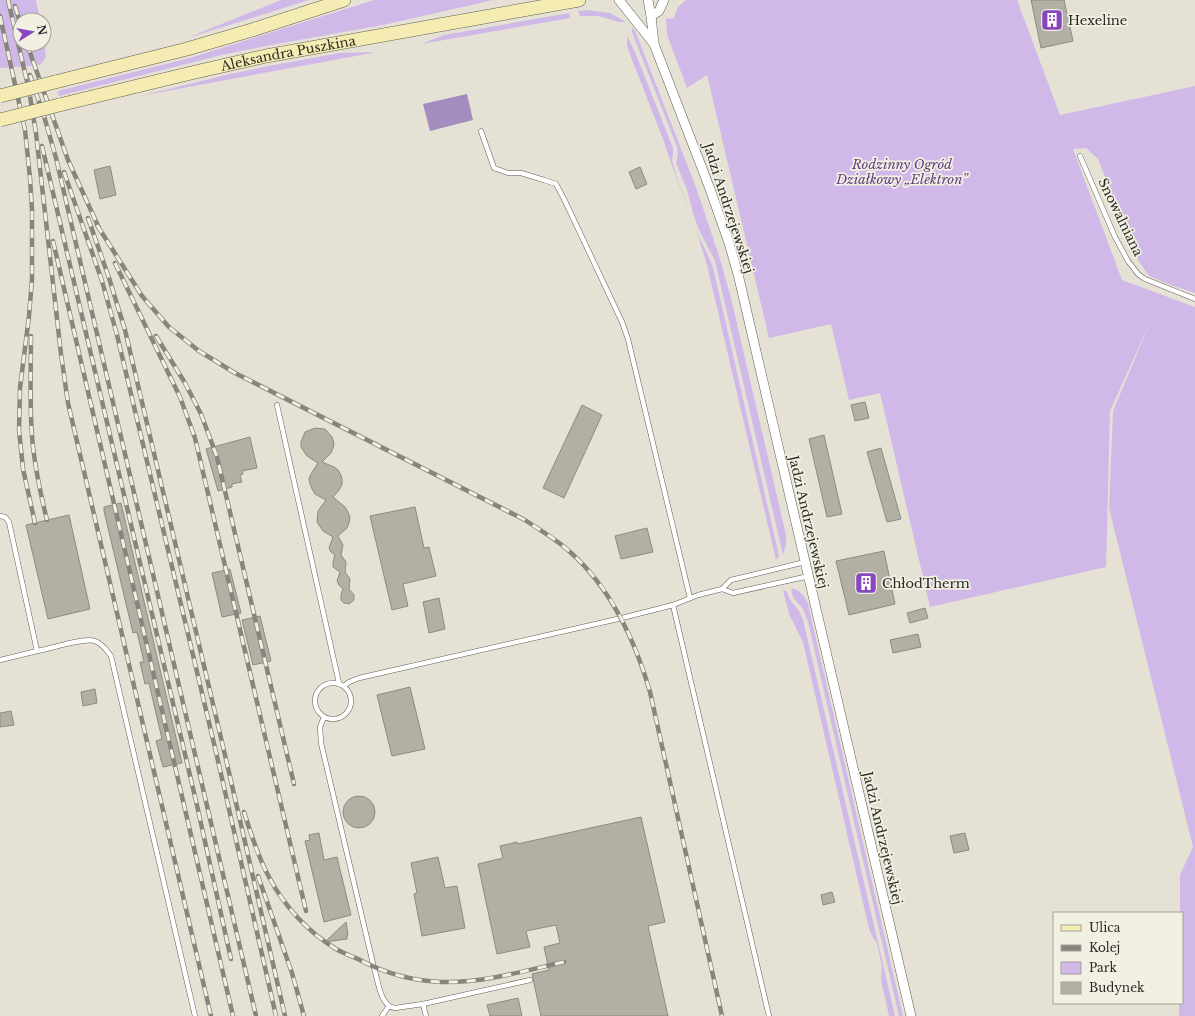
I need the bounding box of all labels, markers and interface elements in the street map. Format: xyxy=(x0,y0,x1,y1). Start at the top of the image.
building icon: Hexeline xyxy=(1039,7,1065,33)
north arrow xyxy=(12,12,52,52)
place label: Hexeline xyxy=(1068,12,1127,29)
text: N xyxy=(34,24,50,37)
street label: Aleksandra Puszkina xyxy=(218,32,358,75)
street label: Jadzi Andrzejewskiej xyxy=(699,139,758,276)
park label: Rodzinny Ogród Działkowy „Elektron” xyxy=(835,156,969,188)
street label: Snowalniana xyxy=(1094,175,1147,260)
street label: Jadzi Andrzejewskiej xyxy=(784,452,832,590)
building icon: ChłodTherm xyxy=(853,570,879,596)
place label: ChłodTherm xyxy=(882,575,970,592)
street label: Jadzi Andrzejewskiej xyxy=(858,768,906,906)
legend xyxy=(1053,912,1183,1004)
text: Ulica xyxy=(1089,920,1121,935)
text: Kolej xyxy=(1089,940,1120,955)
text: Park xyxy=(1089,960,1117,975)
text: Budynek xyxy=(1089,980,1145,995)

